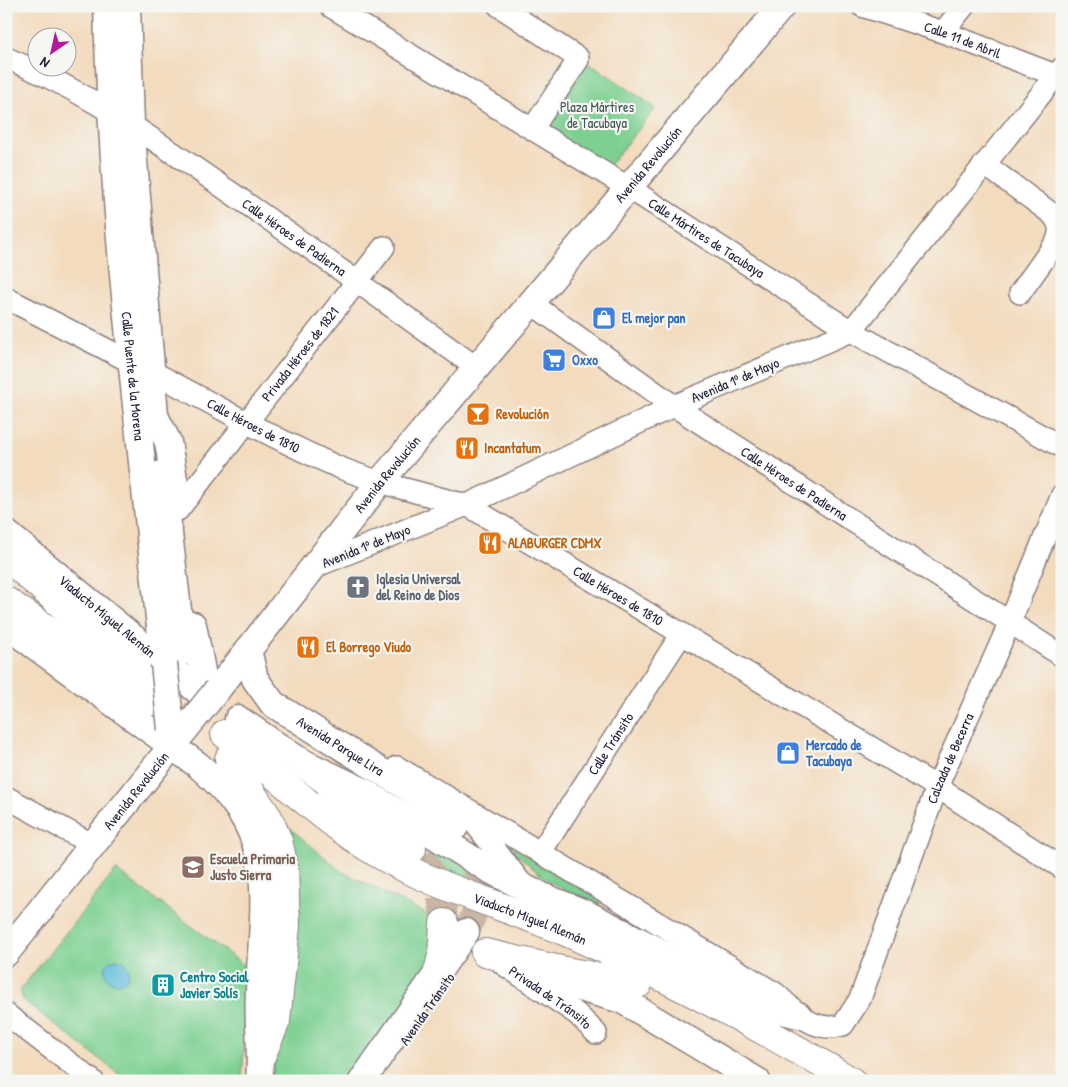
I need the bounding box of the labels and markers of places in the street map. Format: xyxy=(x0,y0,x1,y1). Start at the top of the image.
shop icon: El mejor pan xyxy=(591,305,617,331)
place label: El mejor pan xyxy=(622,308,686,329)
supermarket icon: Oxxo xyxy=(541,347,567,373)
place label: Oxxo xyxy=(572,350,598,369)
bar icon: Revolución xyxy=(465,401,491,427)
place label: Revolución xyxy=(496,404,549,423)
restaurant icon: Incantatum xyxy=(454,435,480,461)
place label: Incantatum xyxy=(484,438,542,457)
restaurant icon: ALABURGER CDMX xyxy=(477,530,503,556)
place label: ALABURGER CDMX xyxy=(508,533,602,552)
place label: Iglesia Universal del Reino de Dios xyxy=(376,569,461,604)
church icon: Iglesia Universal del Reino de Dios xyxy=(345,574,371,600)
restaurant icon: El Borrego Viudo xyxy=(295,634,321,660)
place label: El Borrego Viudo xyxy=(326,637,411,658)
place label: Mercado de Tacubaya xyxy=(805,735,862,772)
shop icon: Mercado de Tacubaya xyxy=(775,740,801,766)
place label: Escuela Primaria Justo Sierra xyxy=(210,849,295,884)
school or university icon: Escuela Primaria Justo Sierra xyxy=(180,854,206,880)
place label: Centro Social Javier Solís xyxy=(180,967,249,1002)
building icon: Centro Social Javier Solís xyxy=(150,972,176,998)

